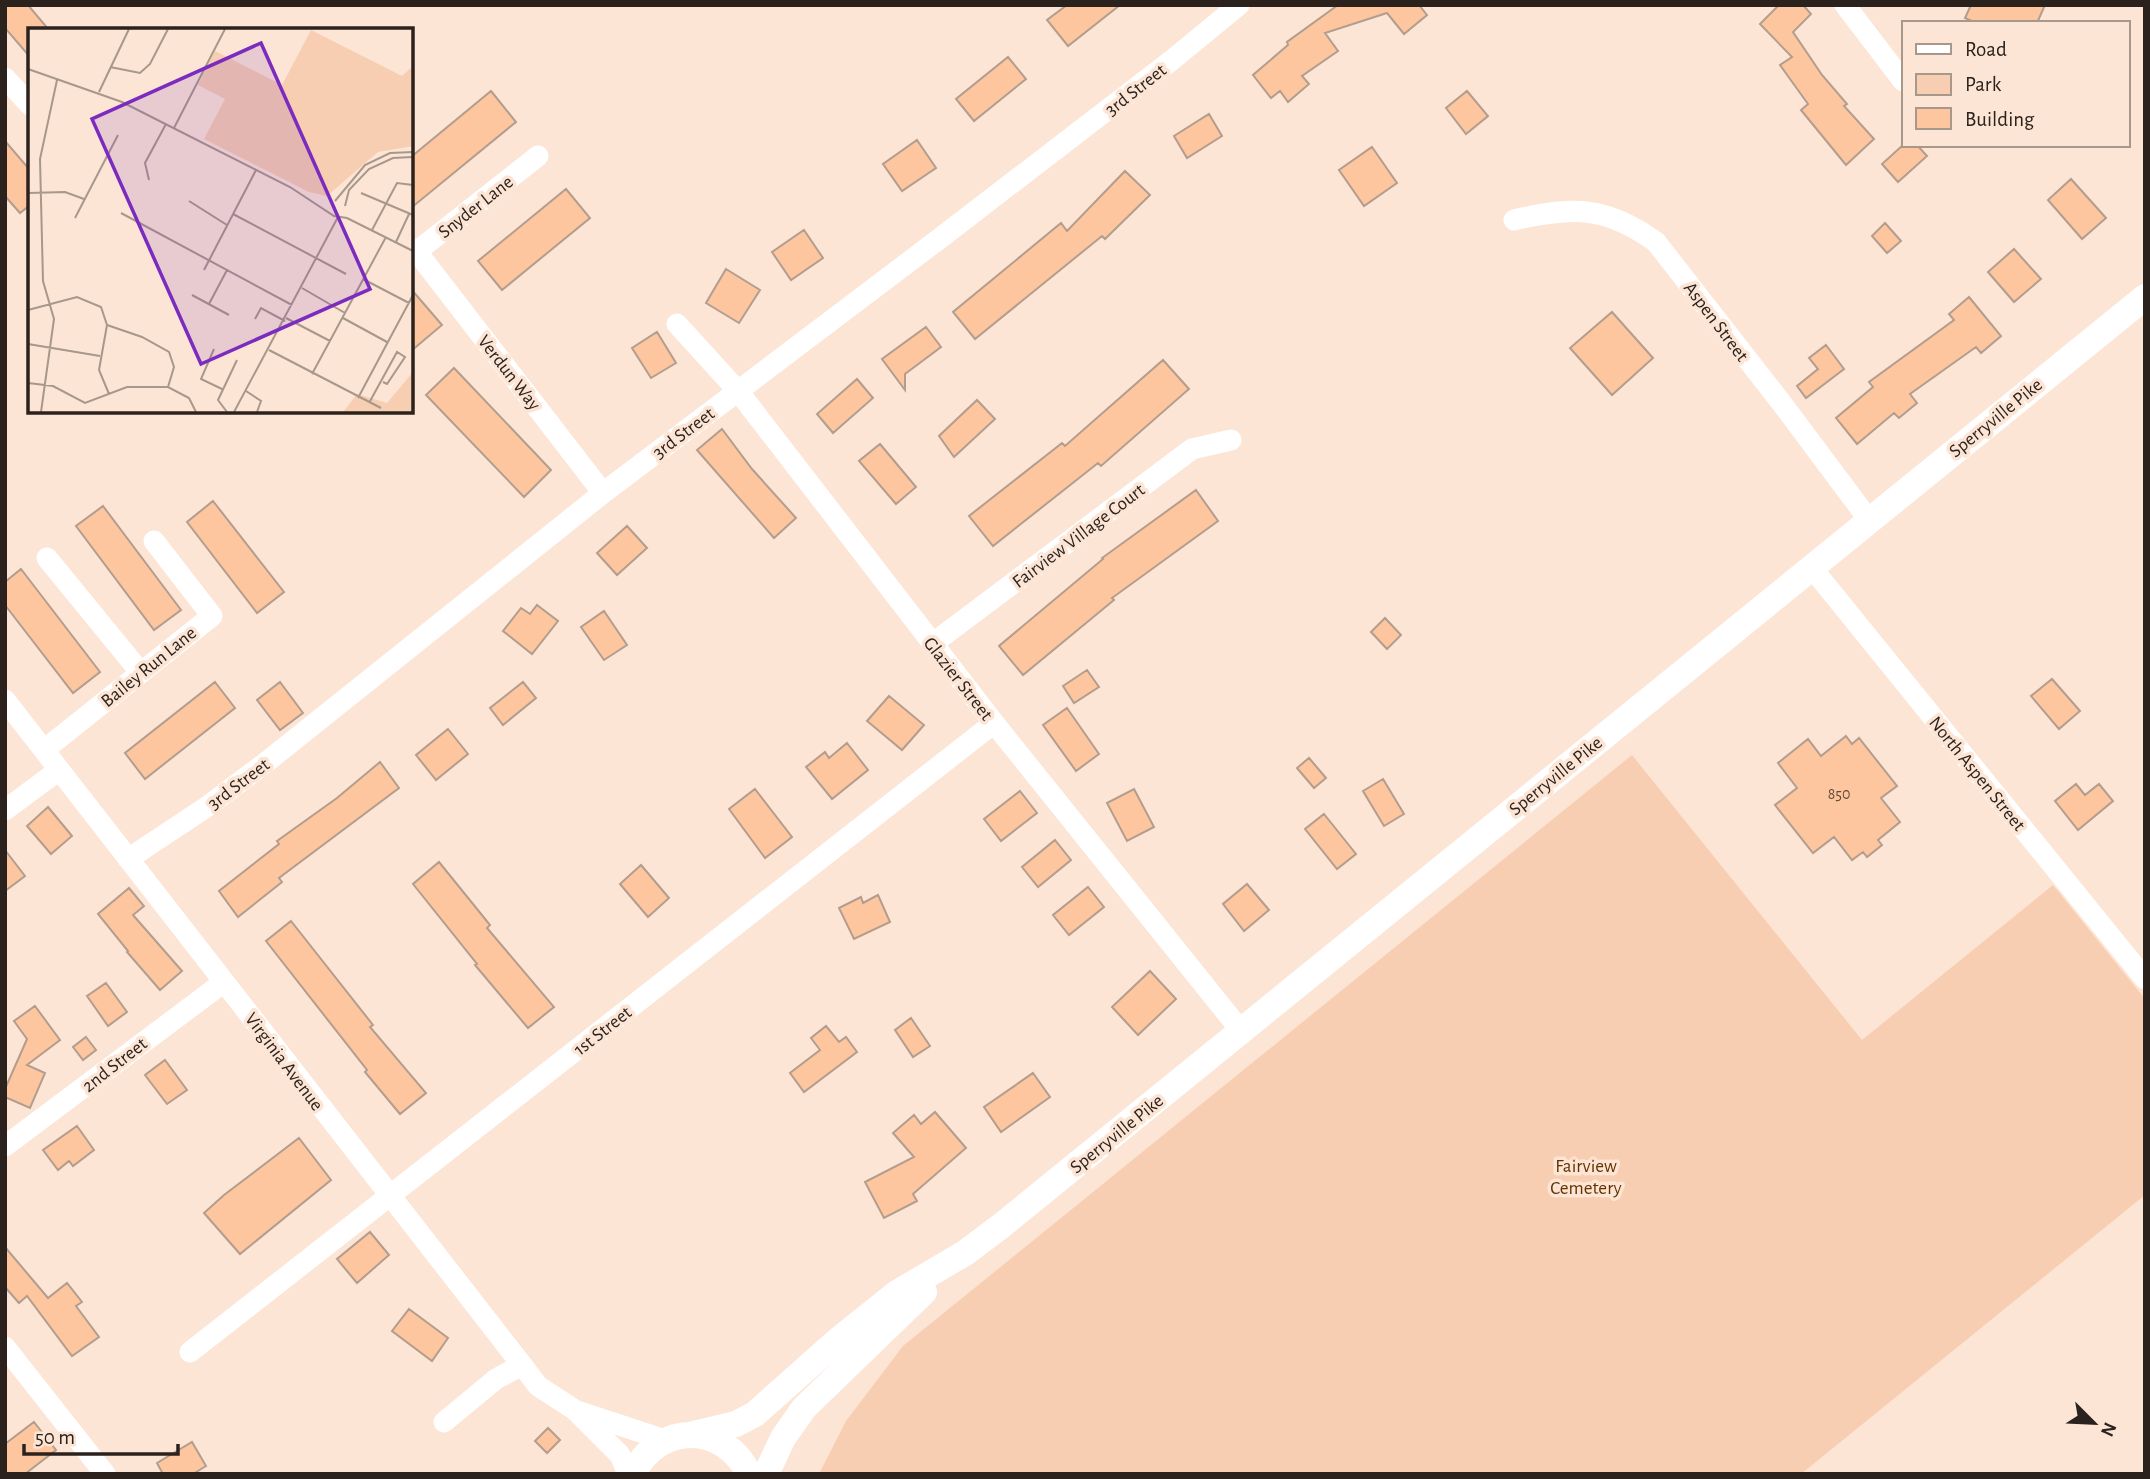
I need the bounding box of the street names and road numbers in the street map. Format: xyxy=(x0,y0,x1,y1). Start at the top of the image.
street label: 3rd Street xyxy=(1102,61,1170,120)
street label: Snyder Lane xyxy=(435,172,517,242)
street label: Aspen Street xyxy=(1680,279,1752,365)
street label: Verdun Way xyxy=(474,332,544,414)
street label: Sperryville Pike xyxy=(1946,375,2046,461)
street label: 3rd Street xyxy=(650,404,718,462)
street label: Fairview Village Court xyxy=(1009,480,1148,592)
street label: Bailey Run Lane xyxy=(98,623,200,711)
street label: Glazier Street xyxy=(920,634,996,724)
street label: North Aspen Street xyxy=(1925,713,2029,835)
street label: Sperryville Pike xyxy=(1506,733,1606,819)
street label: 3rd Street xyxy=(205,755,273,813)
street label: 1st Street xyxy=(570,1003,635,1059)
street label: Virginia Avenue xyxy=(241,1009,327,1114)
street label: 2nd Street xyxy=(79,1034,151,1096)
street label: Sperryville Pike xyxy=(1067,1091,1167,1177)

